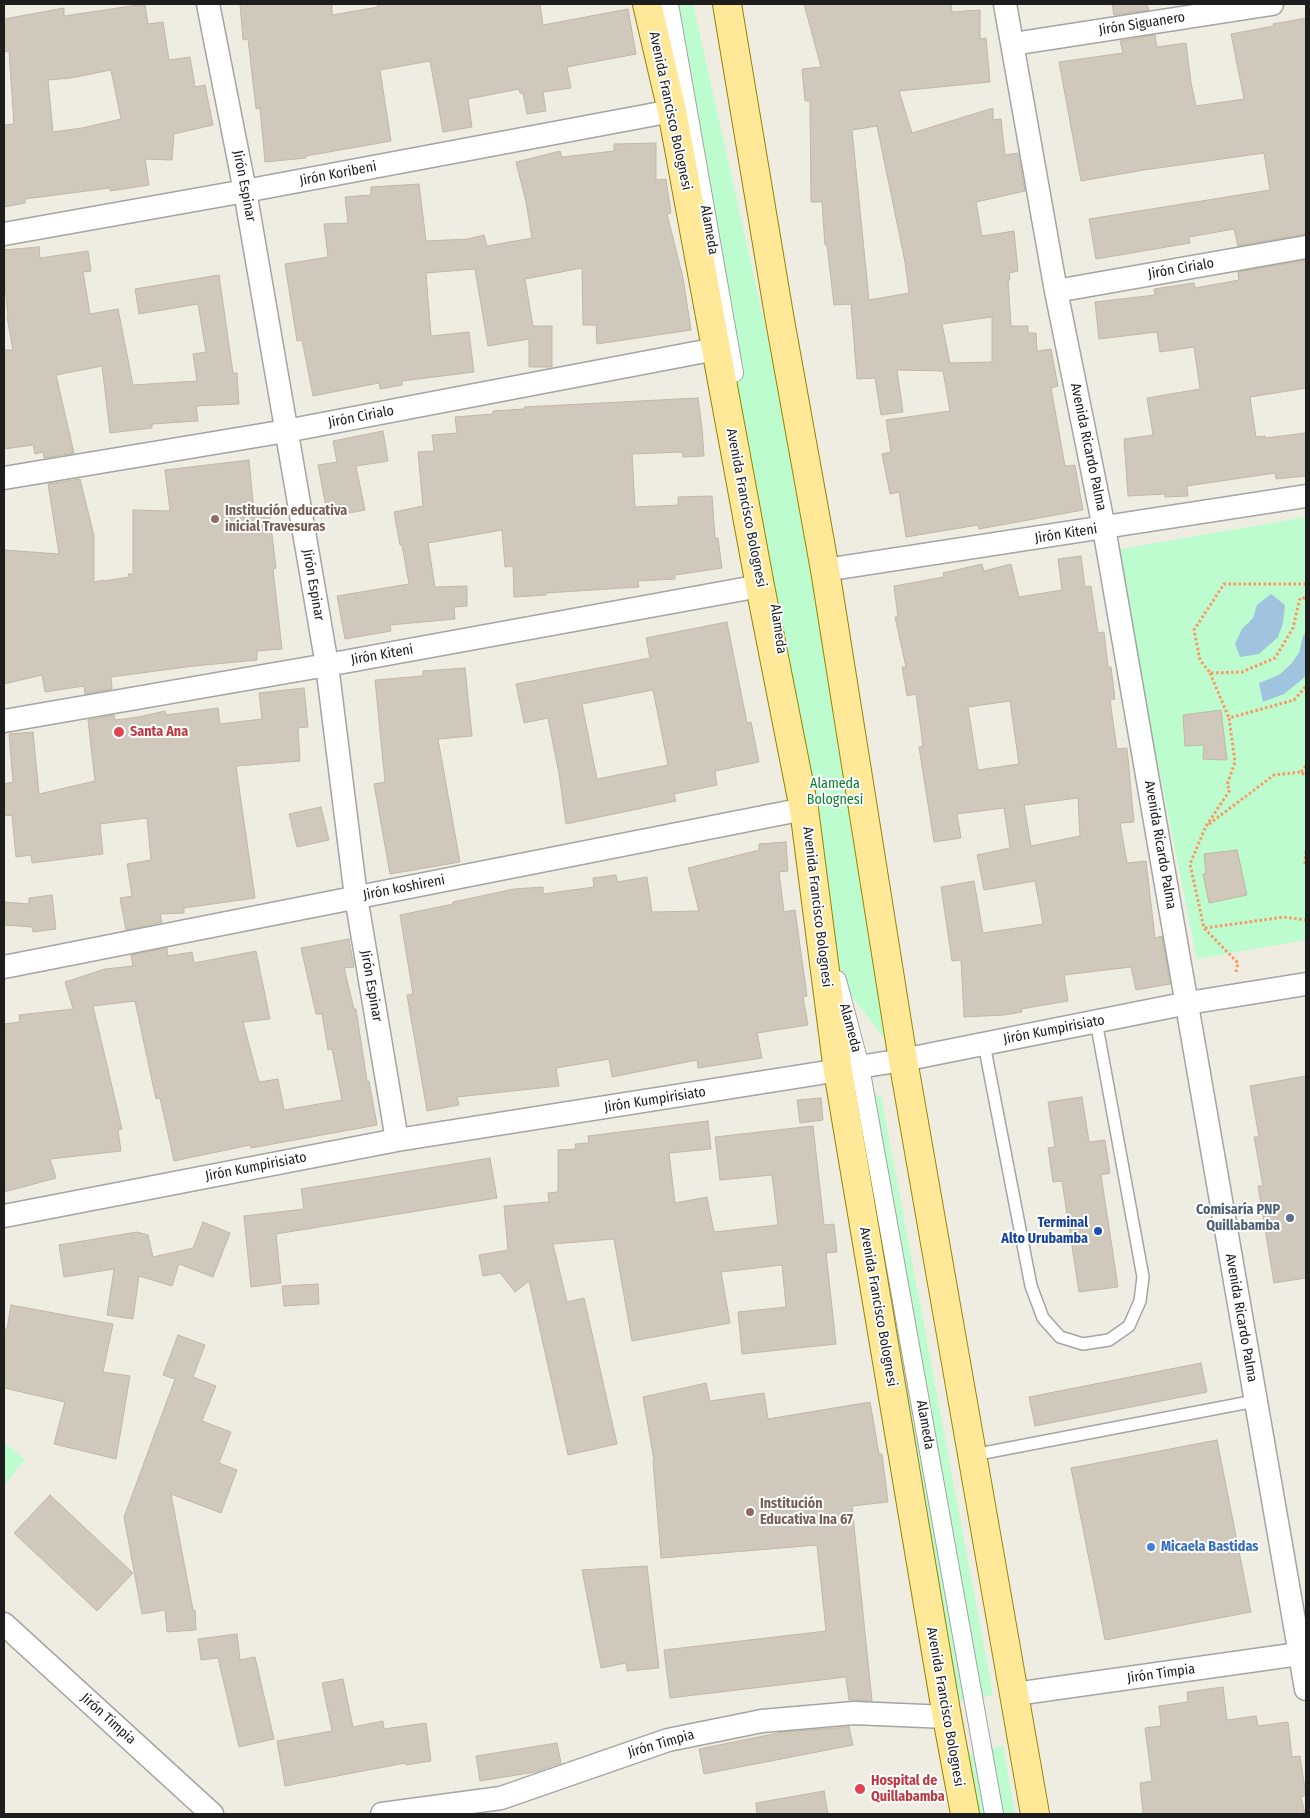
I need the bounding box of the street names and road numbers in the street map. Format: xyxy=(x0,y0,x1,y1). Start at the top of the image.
street label: Jirón Siguanero xyxy=(1098,9,1186,39)
street label: Avenida Francisco Bolognesi xyxy=(645,30,695,192)
street label: Jirón Espinar xyxy=(229,149,259,223)
street label: Jirón Koribeni xyxy=(298,158,378,190)
street label: Alameda xyxy=(696,204,722,256)
street label: Jirón Cirialo xyxy=(1147,255,1215,283)
street label: Avenida Ricardo Palma xyxy=(1066,382,1110,512)
street label: Jirón Cirialo xyxy=(327,402,395,432)
street label: Avenida Francisco Bolognesi xyxy=(722,427,770,589)
street label: Jirón Kiteni xyxy=(1034,521,1098,547)
street label: Jirón Espinar xyxy=(298,548,328,622)
street label: Alameda xyxy=(766,603,790,655)
street label: Jirón Kiteni xyxy=(350,641,414,669)
street label: Avenida Ricardo Palma xyxy=(1140,779,1180,911)
street label: Avenida Francisco Bolognesi xyxy=(799,826,835,988)
street label: Jirón koshireni xyxy=(362,872,446,904)
street label: Jirón Espinar xyxy=(356,949,386,1023)
street label: Alameda xyxy=(835,1002,865,1054)
street label: Jirón Kumpirisiato xyxy=(1002,1012,1106,1048)
street label: Jirón Kumpirisiato xyxy=(603,1084,707,1116)
street label: Jirón Kumpirisiato xyxy=(204,1149,308,1185)
street label: Avenida Francisco Bolognesi xyxy=(856,1226,900,1388)
street label: Avenida Ricardo Palma xyxy=(1221,1252,1261,1384)
street label: Alameda xyxy=(912,1399,938,1451)
street label: Avenida Francisco Bolognesi xyxy=(923,1626,967,1788)
street label: Jirón Timpia xyxy=(1126,1661,1196,1687)
street label: Jirón Timpia xyxy=(77,1690,139,1748)
street label: Jirón Timpia xyxy=(626,1726,696,1762)

